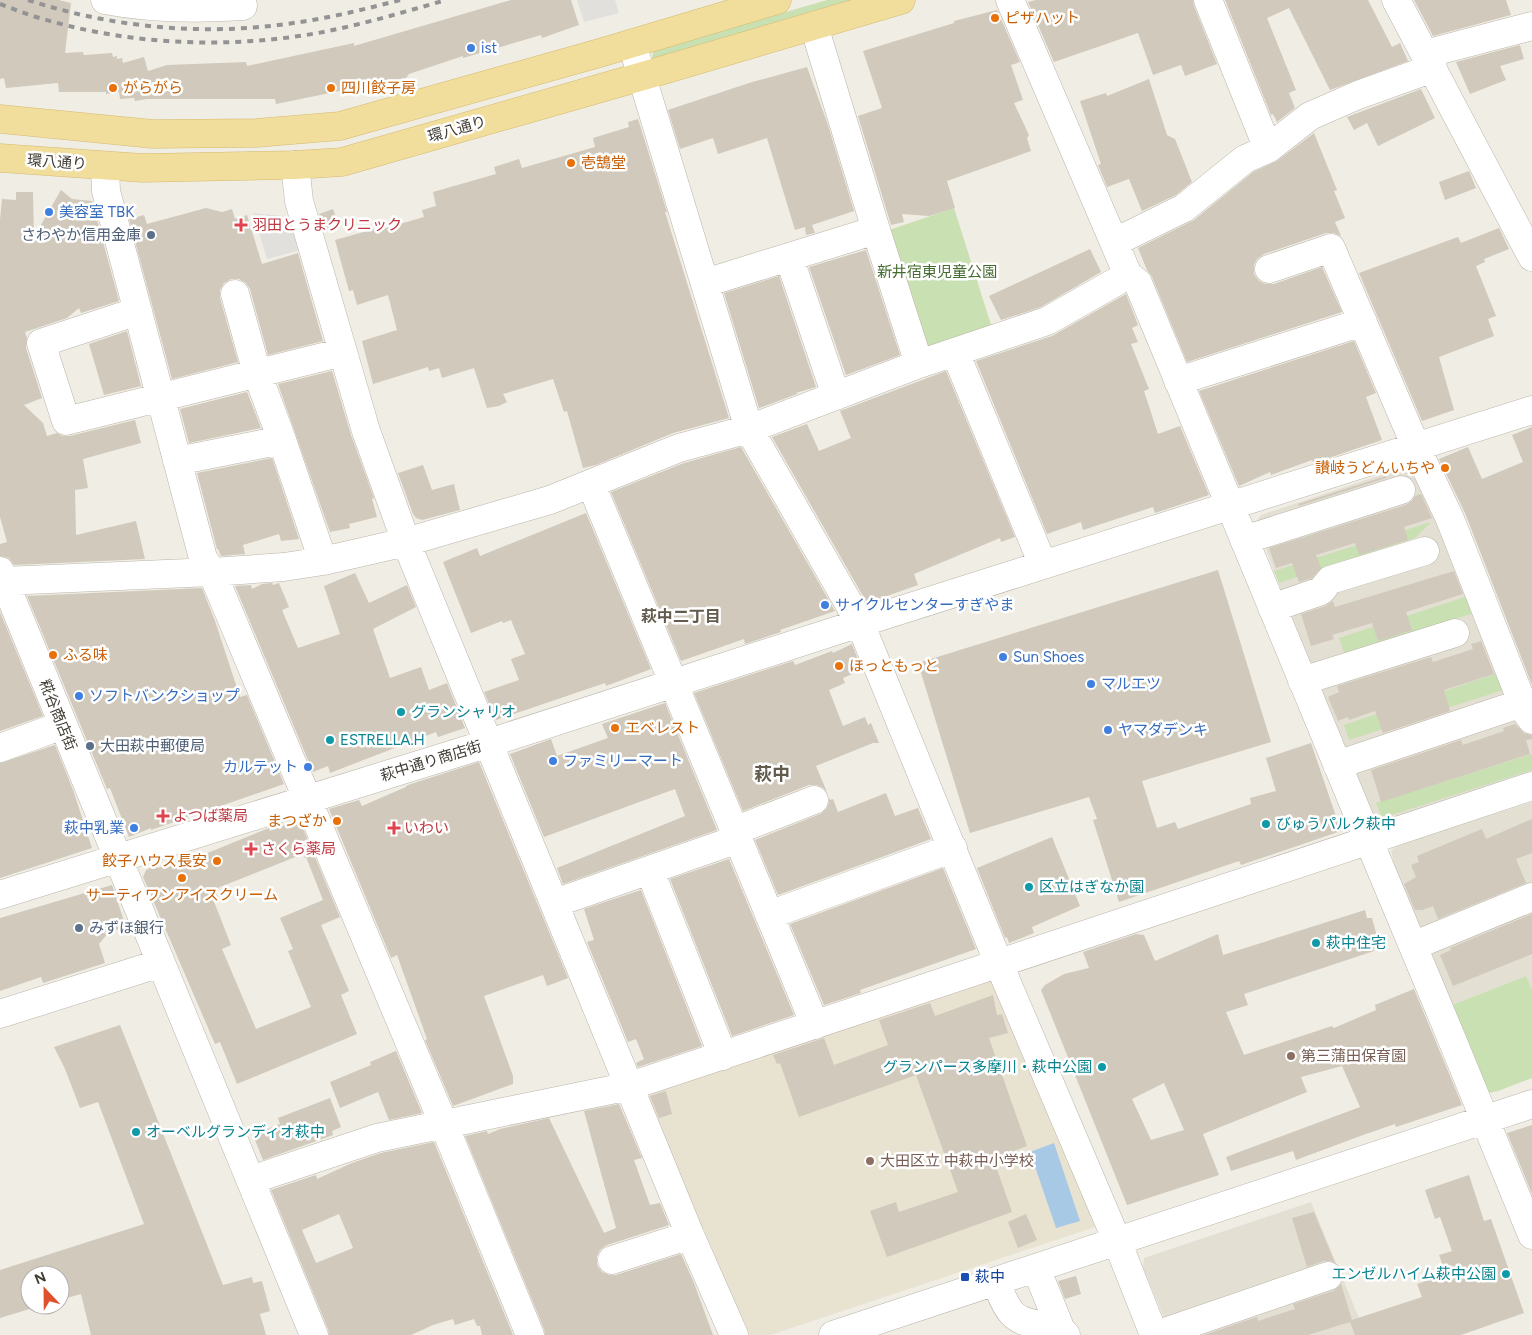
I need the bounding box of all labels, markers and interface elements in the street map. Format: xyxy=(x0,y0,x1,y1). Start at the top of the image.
place label: ピザハット xyxy=(1005,9,1080,27)
marker: ピザハット xyxy=(989,12,1001,24)
place label: ist xyxy=(481,39,497,57)
marker: ist xyxy=(465,42,477,54)
place label: がらがら xyxy=(123,79,183,97)
place label: 四川餃子房 xyxy=(341,79,416,97)
marker: がらがら xyxy=(107,82,119,94)
marker: 四川餃子房 xyxy=(325,82,337,94)
street label: 環八通り xyxy=(426,112,488,146)
street label: 環八通り xyxy=(26,151,88,173)
place label: 壱鵠堂 xyxy=(581,154,626,172)
marker: 壱鵠堂 xyxy=(565,157,577,169)
place label: 美容室 TBK xyxy=(59,203,135,221)
marker: 美容室 TBK xyxy=(43,206,55,218)
place label: 羽田とうまクリニック xyxy=(252,216,402,234)
marker: 羽田とうまクリニック xyxy=(234,218,248,232)
place label: さわやか信用金庫 xyxy=(21,226,141,244)
marker: さわやか信用金庫 xyxy=(145,229,157,241)
park label: 新井宿東児童公園 xyxy=(877,263,997,281)
place label: 讃岐うどんいちや xyxy=(1315,459,1435,477)
marker: 讃岐うどんいちや xyxy=(1439,462,1451,474)
place label: サイクルセンターすぎやま xyxy=(835,596,1014,614)
marker: サイクルセンターすぎやま xyxy=(819,599,831,611)
district label: 萩中二丁目 xyxy=(641,607,721,626)
place label: ふる味 xyxy=(63,646,108,664)
place label: Sun Shoes xyxy=(1013,648,1084,666)
marker: ふる味 xyxy=(47,649,59,661)
marker: Sun Shoes xyxy=(997,651,1009,663)
place label: ほっともっと xyxy=(849,657,939,675)
marker: ほっともっと xyxy=(833,660,845,672)
place label: マルエツ xyxy=(1101,675,1161,693)
street label: 糀谷商店街 xyxy=(36,677,80,753)
marker: マルエツ xyxy=(1085,678,1097,690)
place label: ソフトバンクショップ xyxy=(89,687,240,705)
marker: ソフトバンクショップ xyxy=(73,690,85,702)
place label: グランシャリオ xyxy=(411,703,516,721)
marker: グランシャリオ xyxy=(395,706,407,718)
place label: エベレスト xyxy=(625,719,700,737)
place label: ヤマダデンキ xyxy=(1118,721,1208,739)
marker: エベレスト xyxy=(609,722,621,734)
marker: ヤマダデンキ xyxy=(1102,724,1114,736)
place label: ESTRELLA.H xyxy=(340,731,425,749)
marker: ESTRELLA.H xyxy=(324,734,336,746)
place label: 大田萩中郵便局 xyxy=(100,737,205,755)
street label: 萩中通り商店街 xyxy=(378,737,484,785)
marker: 大田萩中郵便局 xyxy=(84,740,96,752)
place label: ファミリーマート xyxy=(563,752,683,770)
marker: ファミリーマート xyxy=(547,755,559,767)
place label: カルテット xyxy=(223,758,298,776)
marker: カルテット xyxy=(302,761,314,773)
district label: 萩中 xyxy=(754,763,790,785)
place label: よつば薬局 xyxy=(173,807,248,825)
marker: よつば薬局 xyxy=(157,810,169,822)
place label: まつざか xyxy=(267,812,327,830)
marker: まつざか xyxy=(331,815,343,827)
place label: びゅうパルク萩中 xyxy=(1276,815,1396,833)
marker: びゅうパルク萩中 xyxy=(1260,818,1272,830)
place label: 萩中乳業 xyxy=(64,819,124,837)
place label: いわい xyxy=(404,819,449,837)
marker: 萩中乳業 xyxy=(128,822,140,834)
marker: いわい xyxy=(388,822,400,834)
place label: さくら薬局 xyxy=(261,840,336,858)
marker: さくら薬局 xyxy=(245,843,257,855)
place label: 餃子ハウス長安 xyxy=(102,852,207,870)
marker: 餃子ハウス長安 xyxy=(211,855,223,867)
marker: サーティワンアイスクリーム xyxy=(176,872,188,884)
place label: 区立はぎなか園 xyxy=(1039,878,1144,896)
marker: 区立はぎなか園 xyxy=(1023,881,1035,893)
place label: サーティワンアイスクリーム xyxy=(86,886,278,904)
place label: みずほ銀行 xyxy=(89,919,164,937)
marker: みずほ銀行 xyxy=(73,922,85,934)
place label: 萩中住宅 xyxy=(1326,934,1386,952)
marker: 萩中住宅 xyxy=(1310,937,1322,949)
place label: 第三蒲田保育園 xyxy=(1301,1047,1406,1065)
marker: 第三蒲田保育園 xyxy=(1285,1050,1297,1062)
place label: グランパース多摩川・萩中公園 xyxy=(883,1058,1092,1076)
marker: グランパース多摩川・萩中公園 xyxy=(1096,1061,1108,1073)
place label: オーベルグランディオ萩中 xyxy=(146,1123,325,1141)
marker: オーベルグランディオ萩中 xyxy=(130,1126,142,1138)
place label: 大田区立 中萩中小学校 xyxy=(880,1152,1034,1170)
marker: 大田区立 中萩中小学校 xyxy=(864,1155,876,1167)
north arrow xyxy=(20,1265,70,1315)
place label: エンゼルハイム萩中公園 xyxy=(1332,1265,1496,1283)
place label: 萩中 xyxy=(975,1268,1005,1286)
marker: エンゼルハイム萩中公園 xyxy=(1500,1268,1512,1280)
text: N xyxy=(32,1269,49,1288)
marker: 萩中 xyxy=(959,1271,971,1283)

